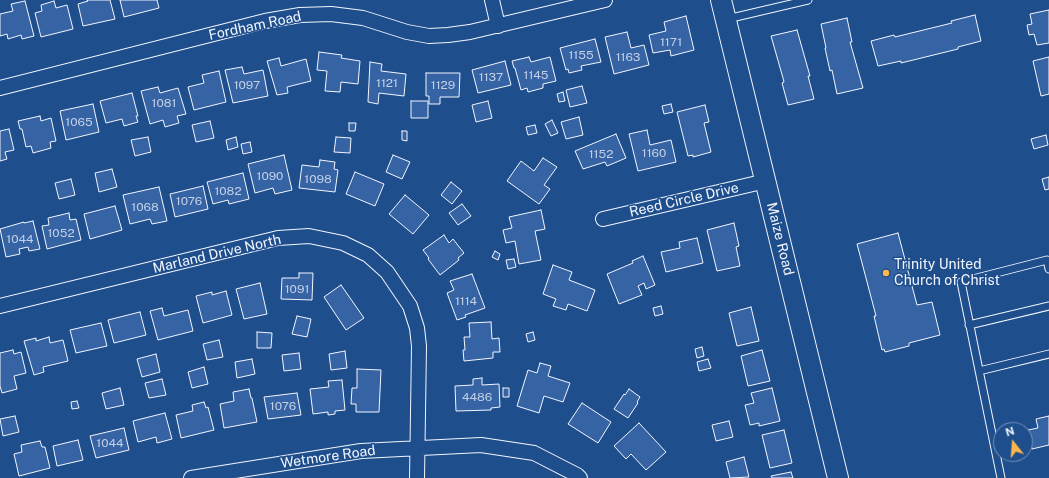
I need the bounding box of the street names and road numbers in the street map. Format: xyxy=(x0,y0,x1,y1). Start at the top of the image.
street label: Fordham Road xyxy=(207,8,303,44)
street label: Reed Circle Drive xyxy=(628,179,740,221)
street label: Maize Road xyxy=(763,201,797,277)
street label: Marland Drive North xyxy=(151,231,283,277)
street label: Wetmore Road xyxy=(279,442,377,472)

